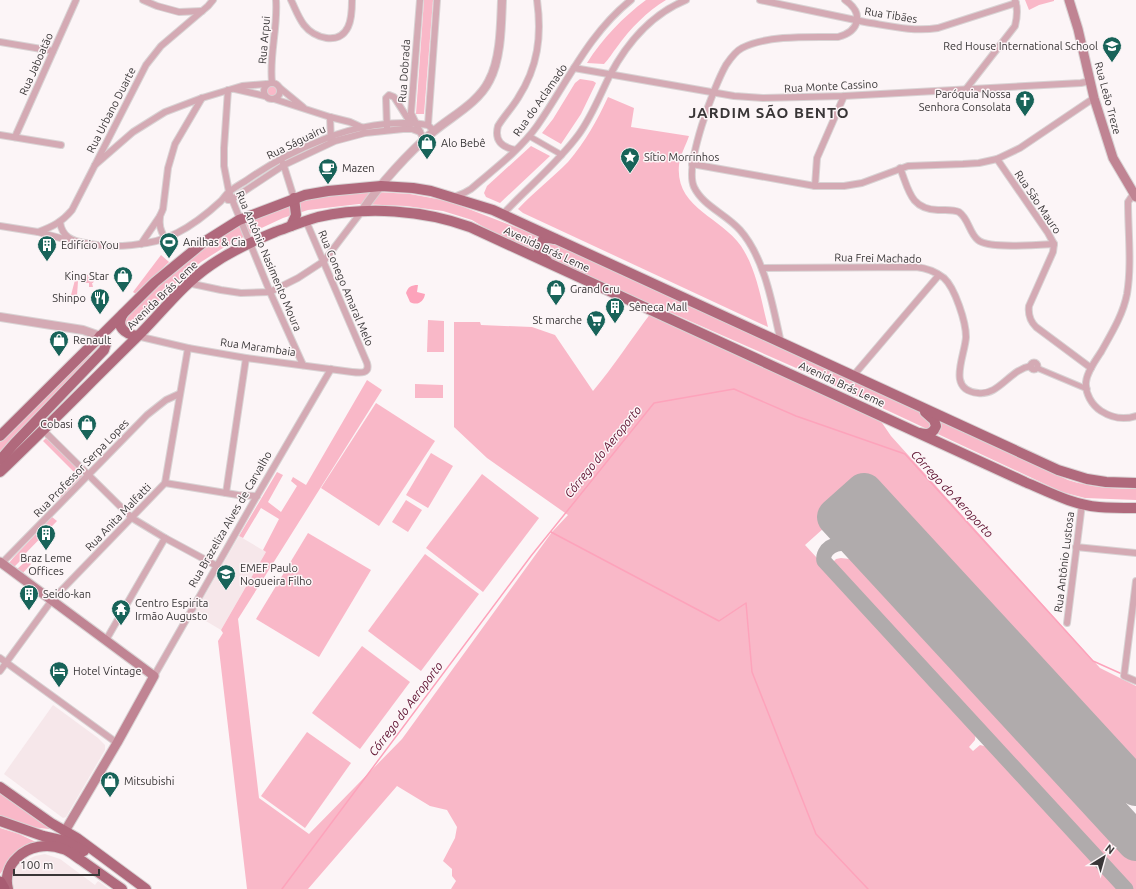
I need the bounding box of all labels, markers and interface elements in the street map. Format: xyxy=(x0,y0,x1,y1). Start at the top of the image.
street label: Rua Tibães xyxy=(864,5,918,25)
street label: Rua Arpui xyxy=(256,16,272,64)
street label: Rua Jaboatão xyxy=(17,31,55,97)
school or university icon: Red House International School xyxy=(1101,35,1123,63)
street label: Rua Dobrada xyxy=(396,39,412,103)
place label: Red House International School xyxy=(943,40,1098,52)
street label: Rua Leão Treze xyxy=(1093,60,1123,136)
street label: Rua do Aclamado xyxy=(511,62,569,138)
street label: Rua Urbano Duarte xyxy=(84,65,138,155)
street label: Rua Monte Cassino xyxy=(784,78,878,94)
place label: Paróquia Nossa Senhora Consolata xyxy=(919,88,1011,113)
church icon: Paróquia Nossa Senhora Consolata xyxy=(1014,89,1036,117)
district label: JARDIM SÃO BENTO xyxy=(689,104,849,121)
street label: Rua Ságuairu xyxy=(265,123,327,161)
shop icon: Alo Bebê xyxy=(416,132,438,160)
place label: Alo Bebê xyxy=(441,137,486,149)
place icon: Sítio Morrinhos xyxy=(619,146,641,174)
place label: Sítio Morrinhos xyxy=(644,151,719,163)
cafe icon: Mazen xyxy=(317,157,339,185)
place label: Mazen xyxy=(342,162,375,174)
street label: Rua São Mauro xyxy=(1012,168,1064,236)
street label: Rua Antônio Nasimento Moura xyxy=(234,189,304,333)
street label: Avenida Brás Leme xyxy=(502,224,592,274)
street label: Rua Conego Amaral Melo xyxy=(316,228,376,348)
sports icon: Anilhas & Cia xyxy=(158,231,180,259)
building icon: Edifício You xyxy=(36,234,58,262)
place label: Anilhas & Cia xyxy=(183,236,246,248)
place label: Edifício You xyxy=(61,239,119,251)
street label: Rua Frei Machado xyxy=(834,251,922,265)
street label: Avenida Brás Leme xyxy=(124,258,200,332)
shop icon: King Star xyxy=(112,265,134,293)
place label: King Star xyxy=(64,270,110,282)
shop icon: Grand Cru xyxy=(545,278,567,306)
place label: Grand Cru xyxy=(570,283,620,295)
restaurant icon: Shinpo xyxy=(89,287,111,315)
place label: Shinpo xyxy=(52,292,86,304)
building icon: Sêneca Mall xyxy=(604,296,626,324)
place label: Sêneca Mall xyxy=(629,301,688,313)
supermarket icon: St marche xyxy=(585,309,607,337)
place label: St marche xyxy=(533,314,582,326)
shop icon: Renault xyxy=(48,329,70,357)
place label: Renault xyxy=(73,334,112,346)
street label: Rua Marambaia xyxy=(219,336,297,358)
street label: Avenida Brás Leme xyxy=(797,359,887,409)
water label: Córrego do Aeroporto xyxy=(562,403,644,500)
shop icon: Cobasi xyxy=(76,413,98,441)
street label: Rua Professor Serpa Lopes xyxy=(31,416,131,519)
place label: Cobasi xyxy=(40,418,73,430)
water label: Córrego do Aeroporto xyxy=(909,448,996,540)
street label: Rua Brazeliza Alves de Carvalho xyxy=(186,449,274,589)
street label: Rua Anita Malfatti xyxy=(83,481,153,553)
street label: Rua Antônio Lustosa xyxy=(1052,511,1076,613)
building icon: Braz Leme Offices xyxy=(35,523,57,551)
place label: Braz Leme Offices xyxy=(20,552,72,577)
place label: EMEF Paulo Nogueira Filho xyxy=(240,562,312,587)
school or university icon: EMEF Paulo Nogueira Filho xyxy=(215,563,237,591)
building icon: Seido-kan xyxy=(18,583,40,611)
place label: Seido-kan xyxy=(43,588,91,600)
place label: Centro Espirita Irmão Augusto xyxy=(135,597,208,622)
temple icon: Centro Espirita Irmão Augusto xyxy=(110,598,132,626)
water label: Córrego do Aeroporto xyxy=(366,659,445,758)
hotel icon: Hotel Vintage xyxy=(48,660,70,688)
place label: Hotel Vintage xyxy=(73,665,142,677)
shop icon: Mitsubishi xyxy=(99,770,121,798)
place label: Mitsubishi xyxy=(124,775,174,787)
north arrow xyxy=(1084,837,1124,877)
text: N xyxy=(1103,842,1117,856)
scale bar xyxy=(14,851,99,877)
text: 100 m xyxy=(20,858,53,871)

